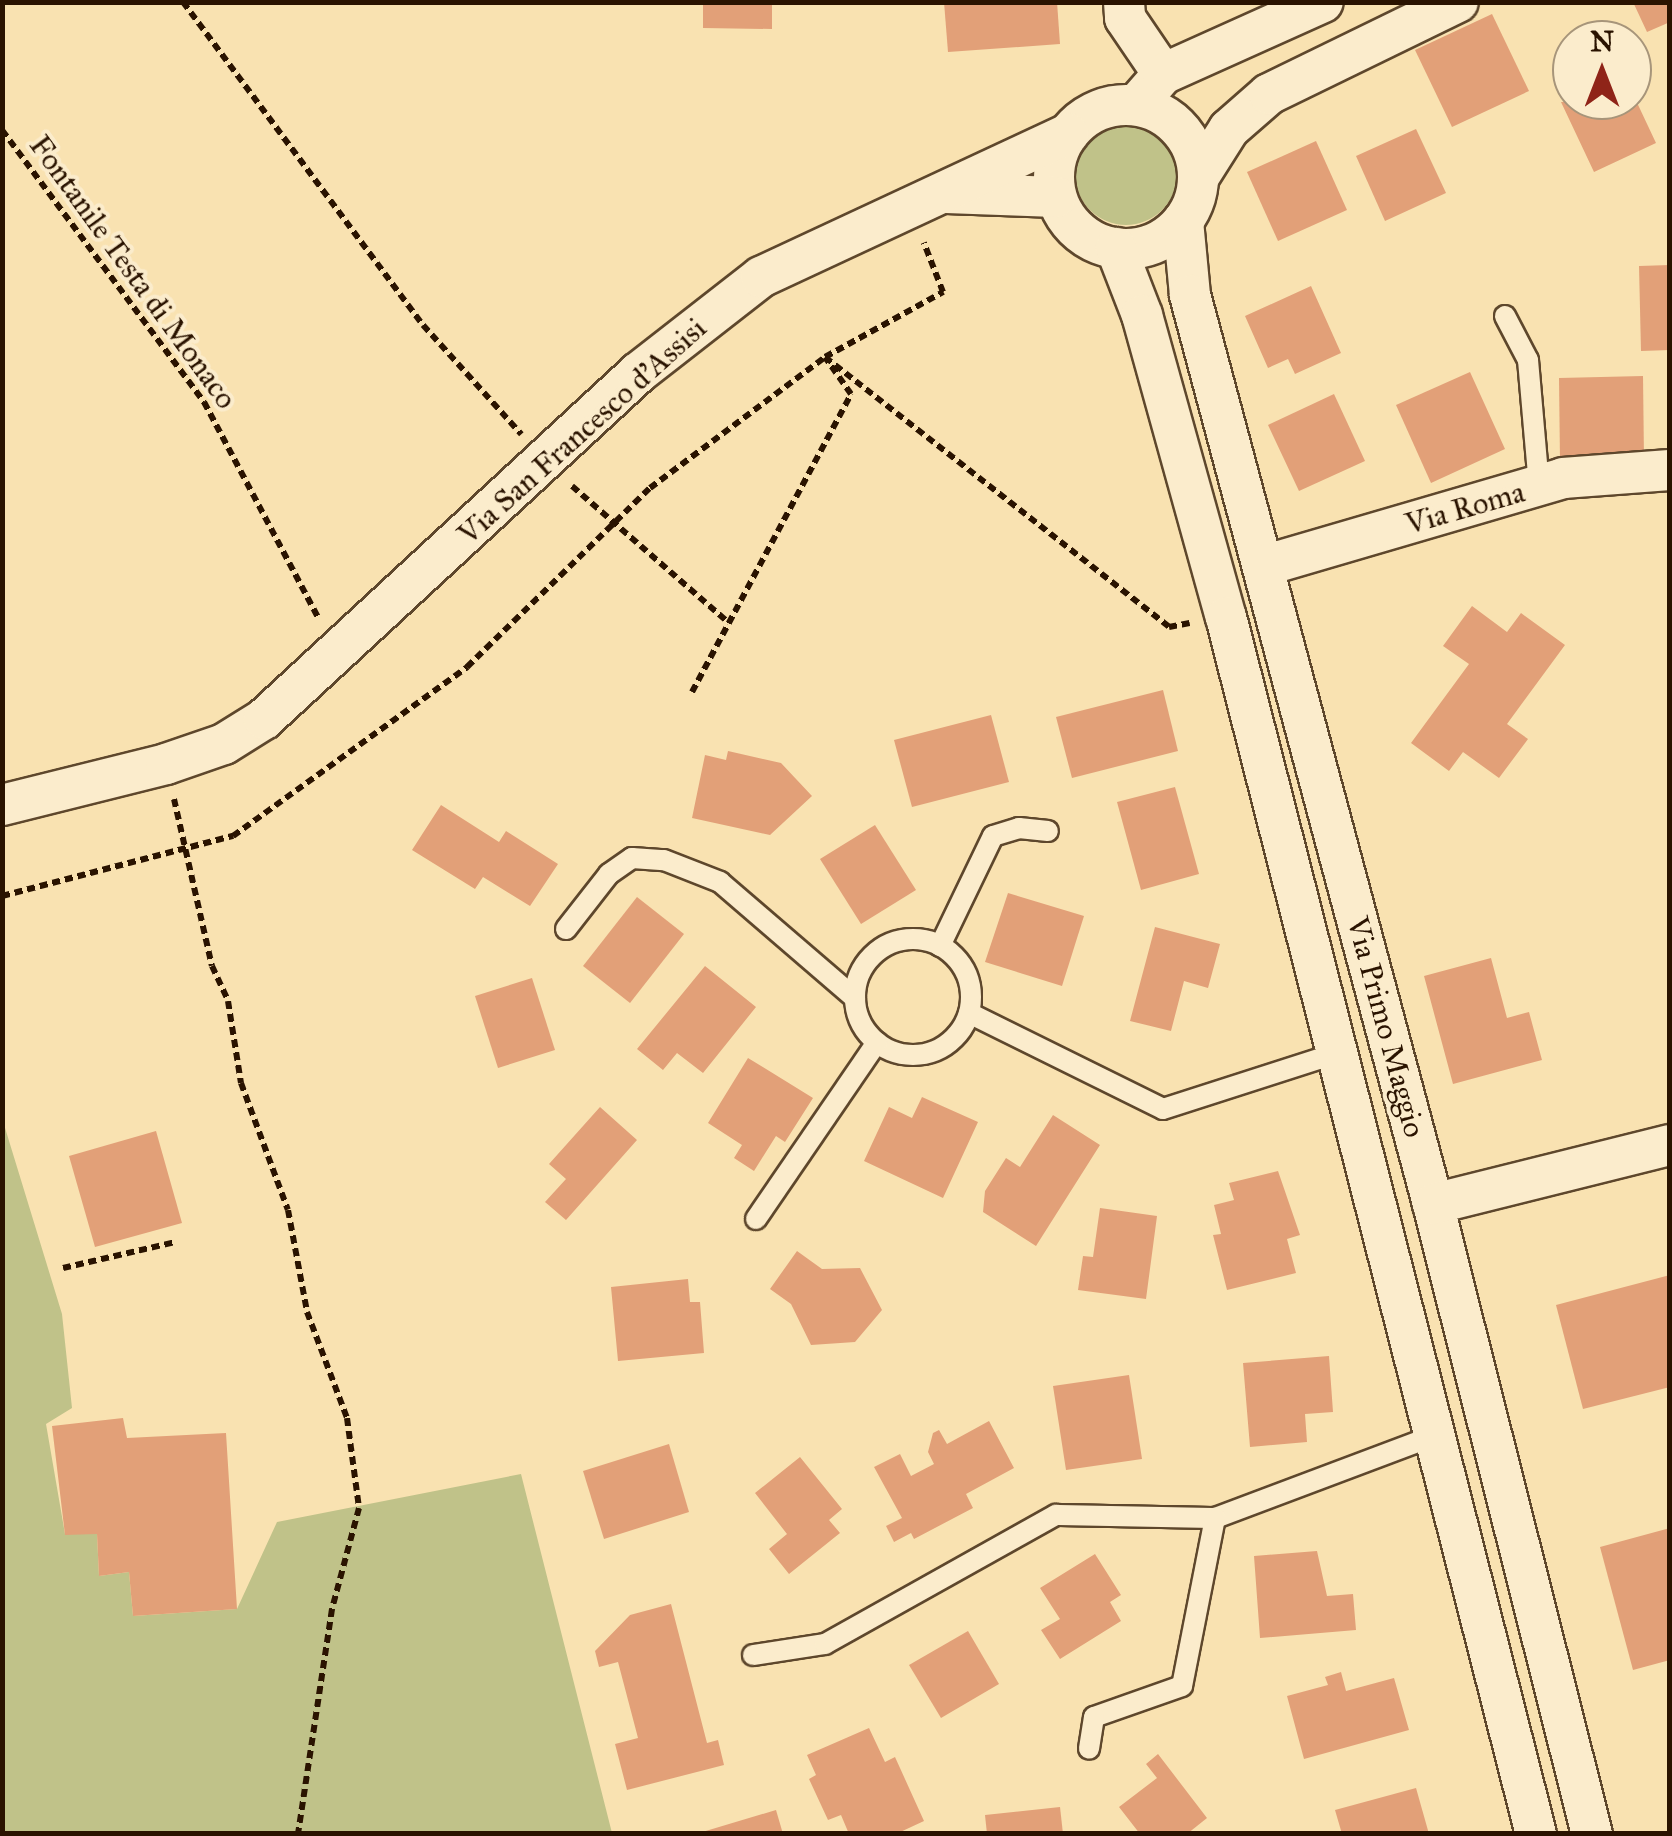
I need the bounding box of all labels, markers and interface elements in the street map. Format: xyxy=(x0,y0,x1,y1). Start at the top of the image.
north arrow xyxy=(1552,20,1652,120)
text: N xyxy=(1590,24,1614,59)
street label: Fontanile Testa di Monaco xyxy=(22,128,244,416)
street label: Via San Francesco d'Assisi xyxy=(451,310,713,552)
street label: Via Roma xyxy=(1401,474,1529,542)
street label: Via Primo Maggio xyxy=(1339,913,1433,1141)

